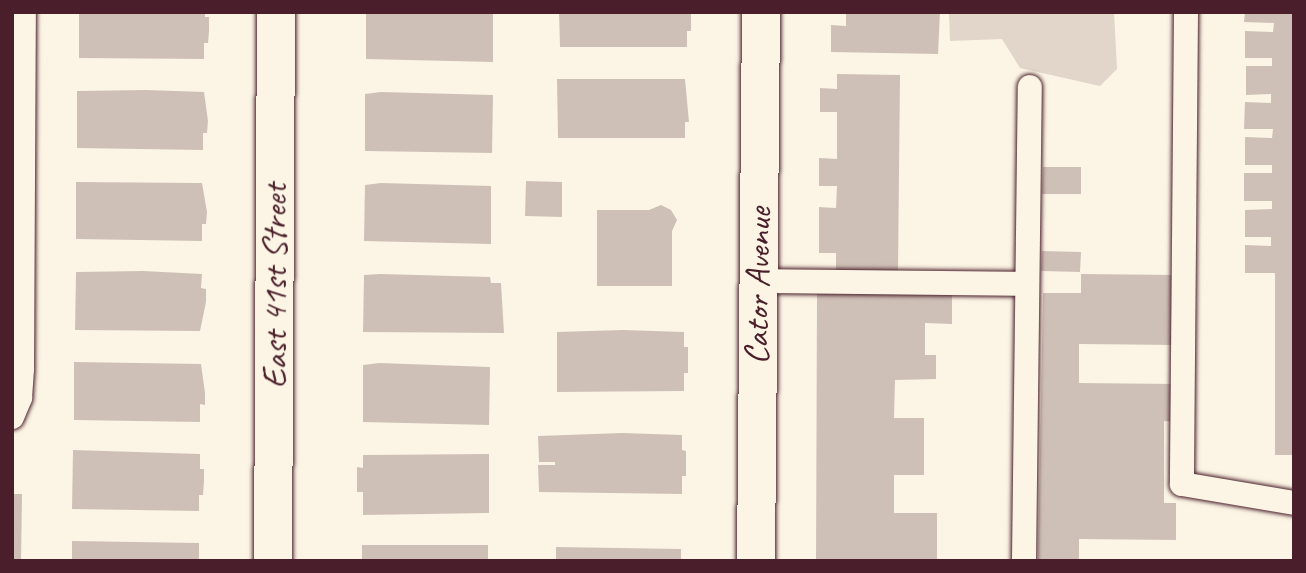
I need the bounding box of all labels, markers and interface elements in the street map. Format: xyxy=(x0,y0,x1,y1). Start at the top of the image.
street label: East 41st Street xyxy=(254,183,296,389)
street label: Cator Avenue xyxy=(736,207,780,365)

